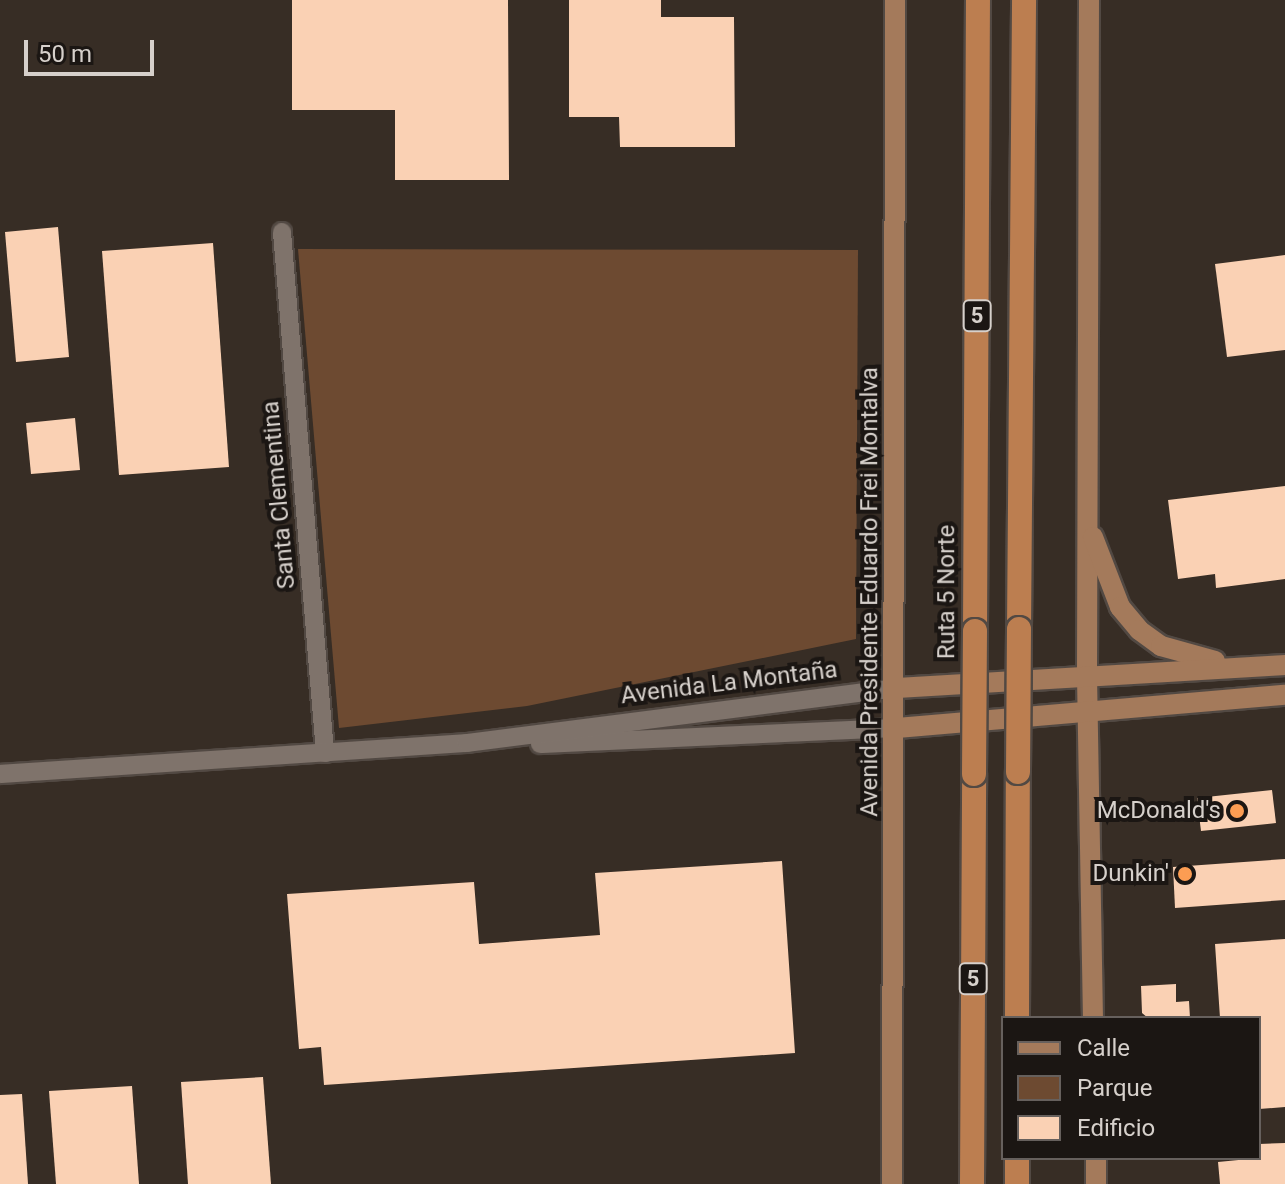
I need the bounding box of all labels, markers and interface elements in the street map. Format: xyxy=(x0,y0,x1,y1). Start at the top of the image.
scale bar xyxy=(28,24,158,74)
text: 50 m xyxy=(38,40,92,68)
road number: 5 xyxy=(961,298,993,334)
street label: Avenida Presidente Eduardo Frei Montalva xyxy=(856,367,884,817)
street label: Santa Clementina xyxy=(256,400,302,590)
street label: Ruta 5 Norte xyxy=(933,525,961,659)
street label: Avenida La Montaña xyxy=(619,655,839,711)
place label: McDonald's xyxy=(1097,797,1221,825)
marker: McDonald's xyxy=(1228,802,1246,820)
place label: Dunkin' xyxy=(1093,860,1169,888)
marker: Dunkin' xyxy=(1176,865,1194,883)
road number: 5 xyxy=(957,961,989,997)
legend xyxy=(1001,1016,1261,1160)
text: Calle xyxy=(1077,1034,1130,1062)
text: Parque xyxy=(1077,1074,1153,1102)
text: Edificio xyxy=(1077,1114,1155,1142)

